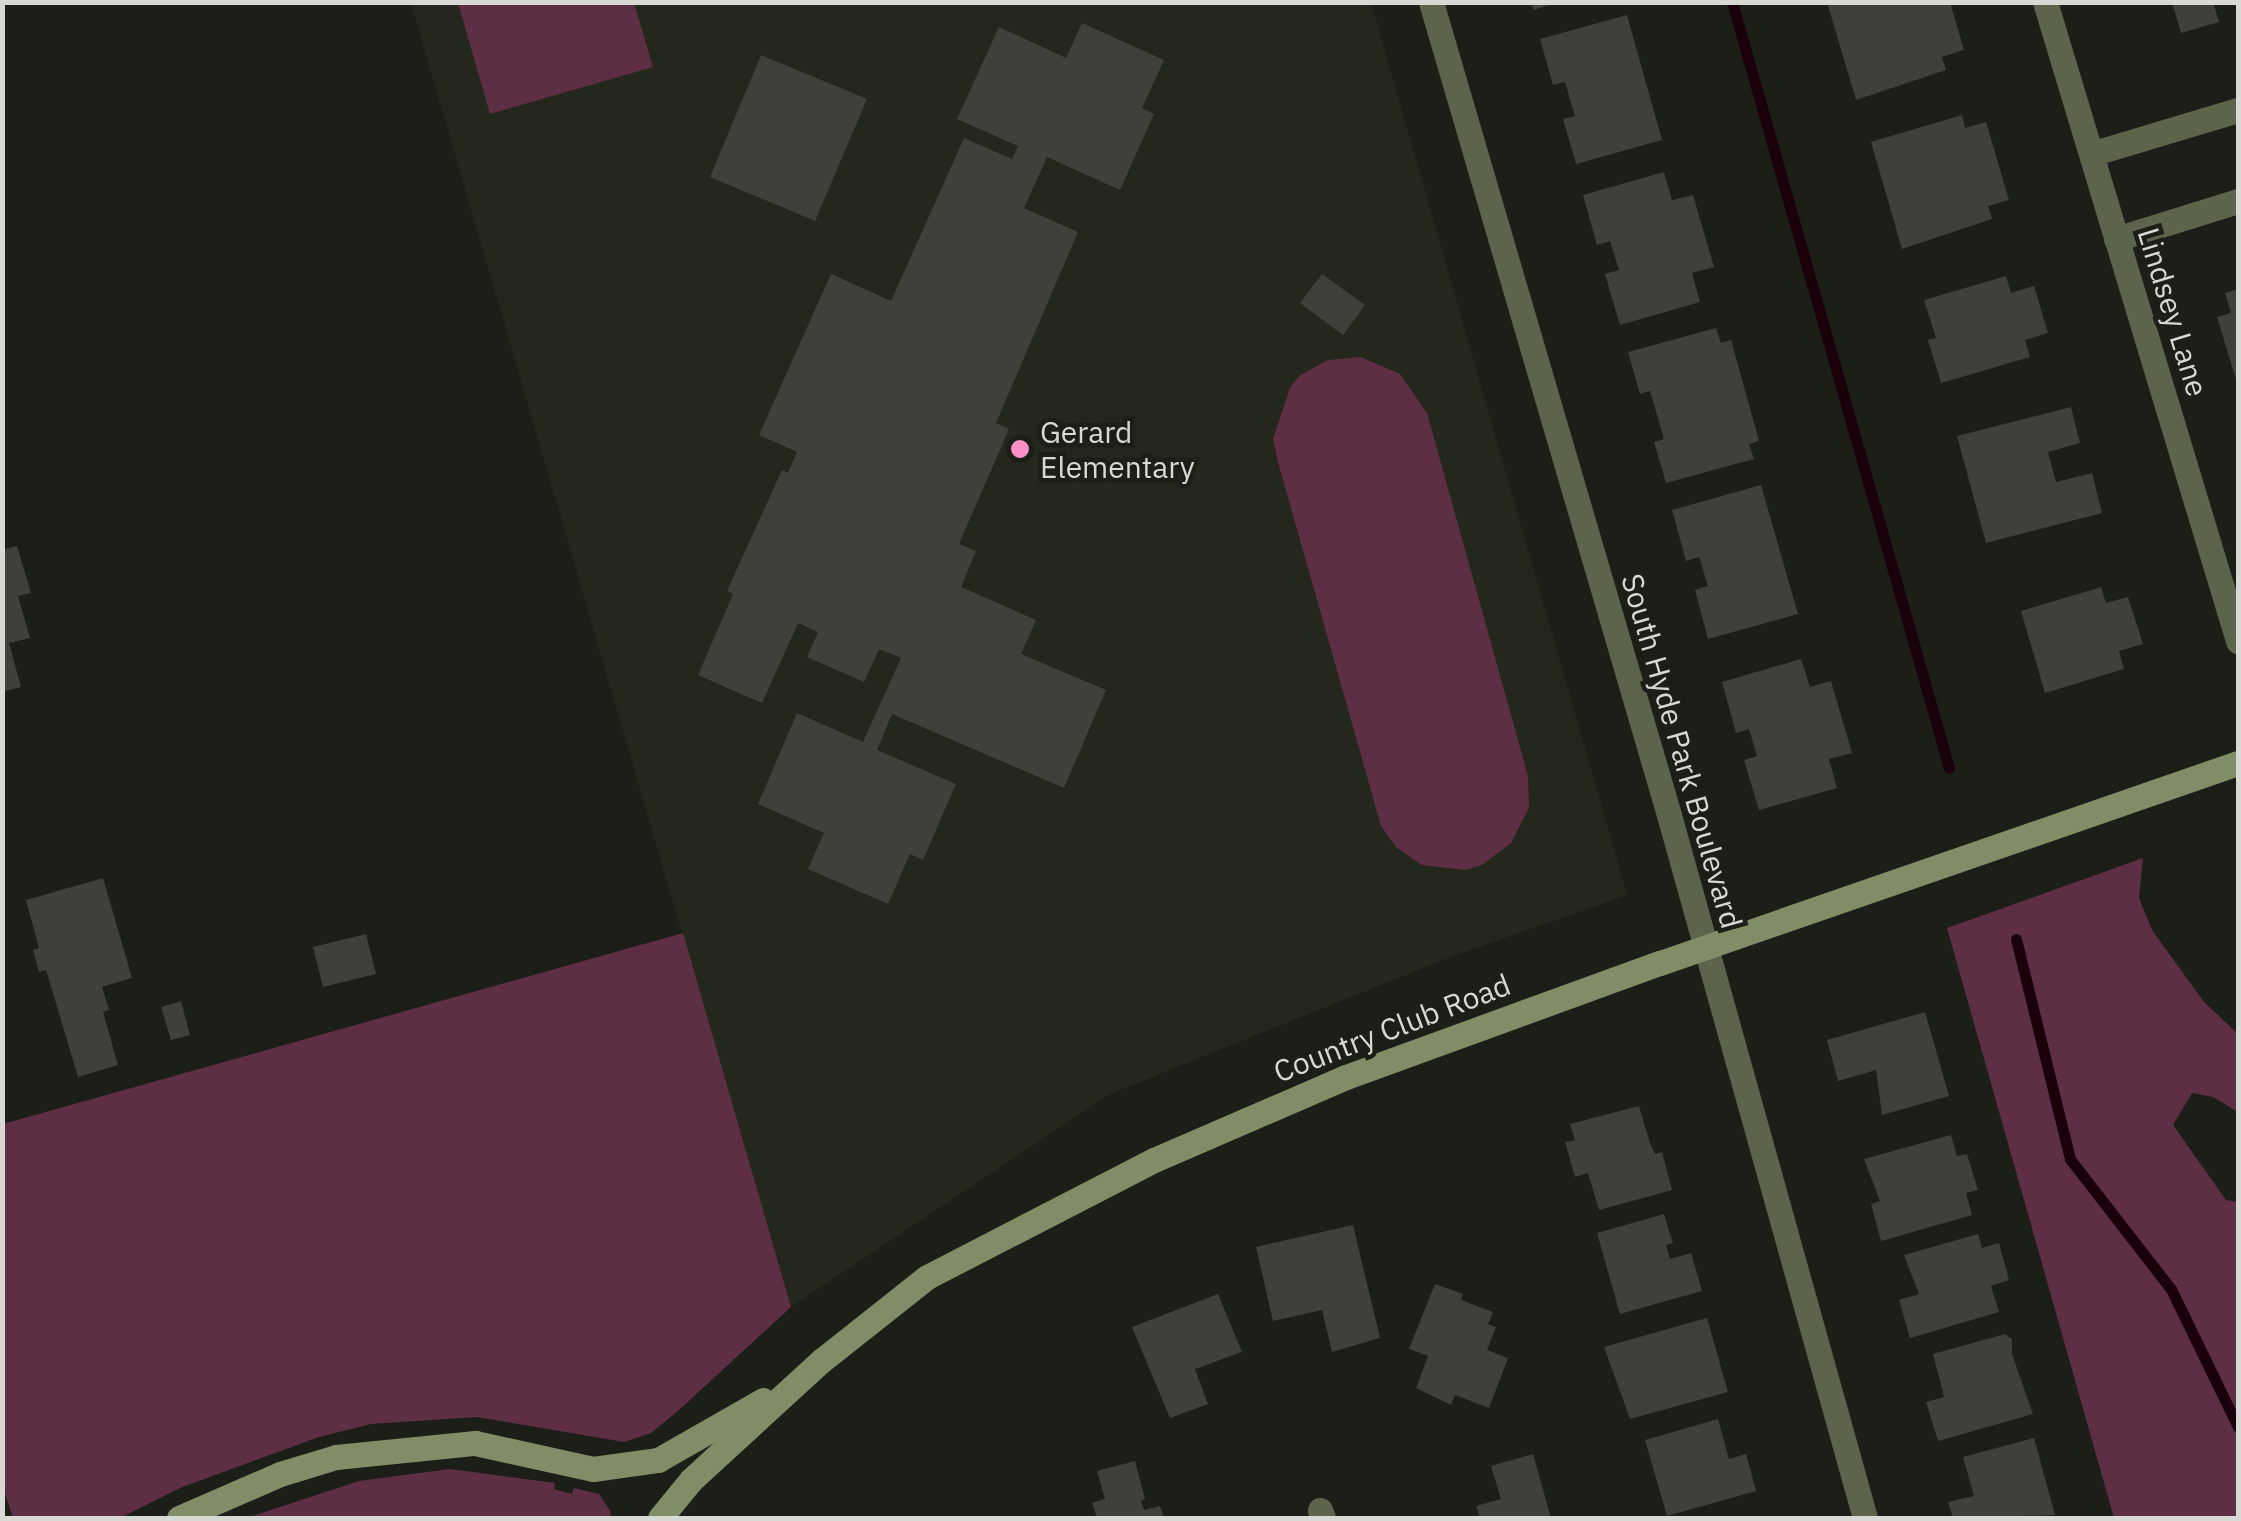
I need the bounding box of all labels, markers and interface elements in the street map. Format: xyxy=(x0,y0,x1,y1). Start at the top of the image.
street label: Lindsey Lane xyxy=(2130,223,2216,401)
place label: Gerard Elementary xyxy=(1040,414,1195,484)
marker: Gerard Elementary xyxy=(1009,438,1031,460)
street label: South Hyde Park Boulevard xyxy=(1614,570,1750,932)
street label: Country Club Road xyxy=(1269,966,1515,1090)

